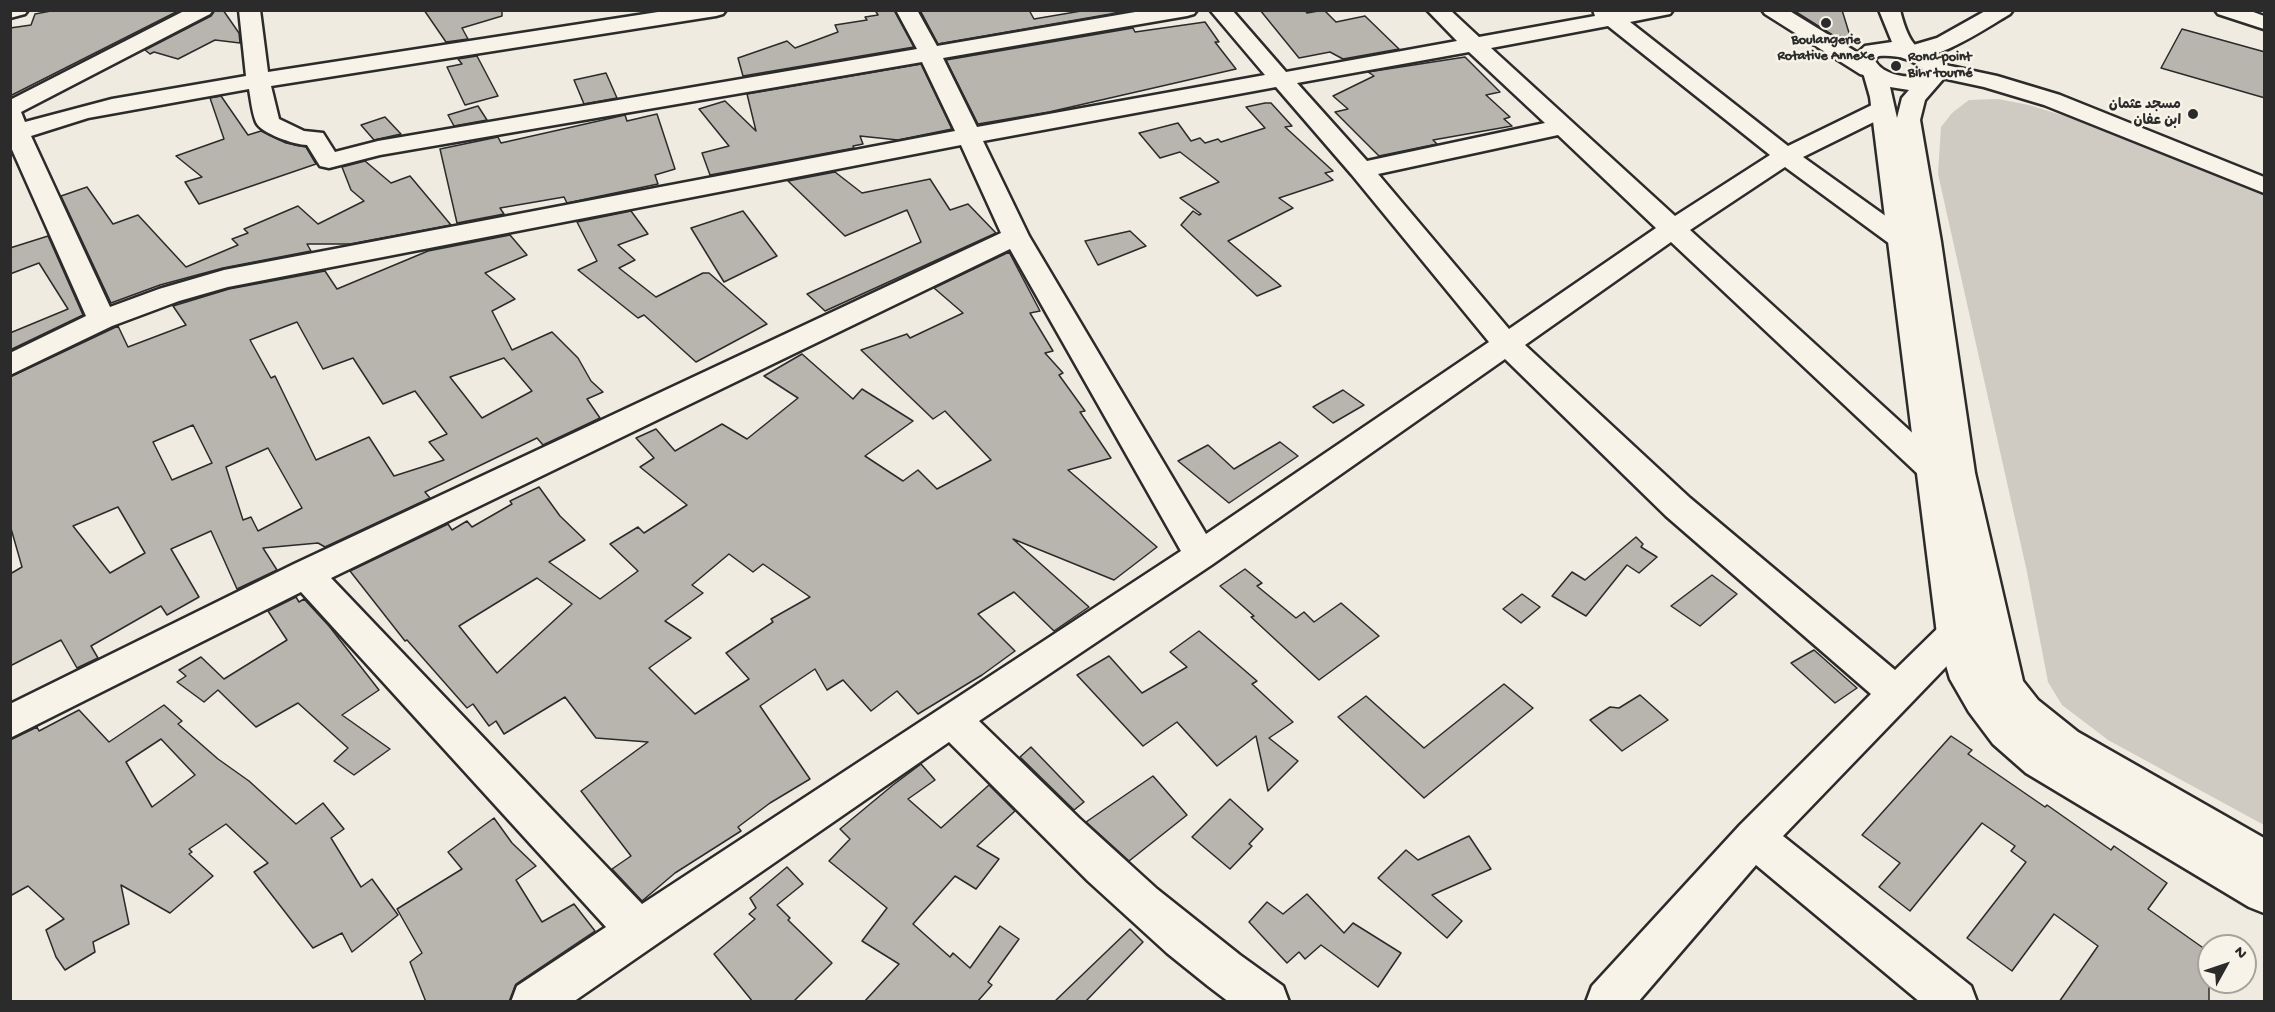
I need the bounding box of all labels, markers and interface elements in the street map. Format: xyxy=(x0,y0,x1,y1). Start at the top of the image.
marker: Boulangerie Rotative Annexe xyxy=(1819,16,1833,30)
place label: Boulangerie Rotative Annexe xyxy=(1778,33,1874,66)
place label: Rond-point Bihr tourné xyxy=(1908,50,1972,82)
marker: Rond-point Bihr tourné xyxy=(1889,59,1903,73)
place label: مسجد عثمان ابن عفان xyxy=(2109,98,2181,130)
marker: مسجد عثمان ابن عفان xyxy=(2186,107,2200,121)
north arrow xyxy=(2197,934,2257,994)
text: N xyxy=(2229,943,2250,963)

